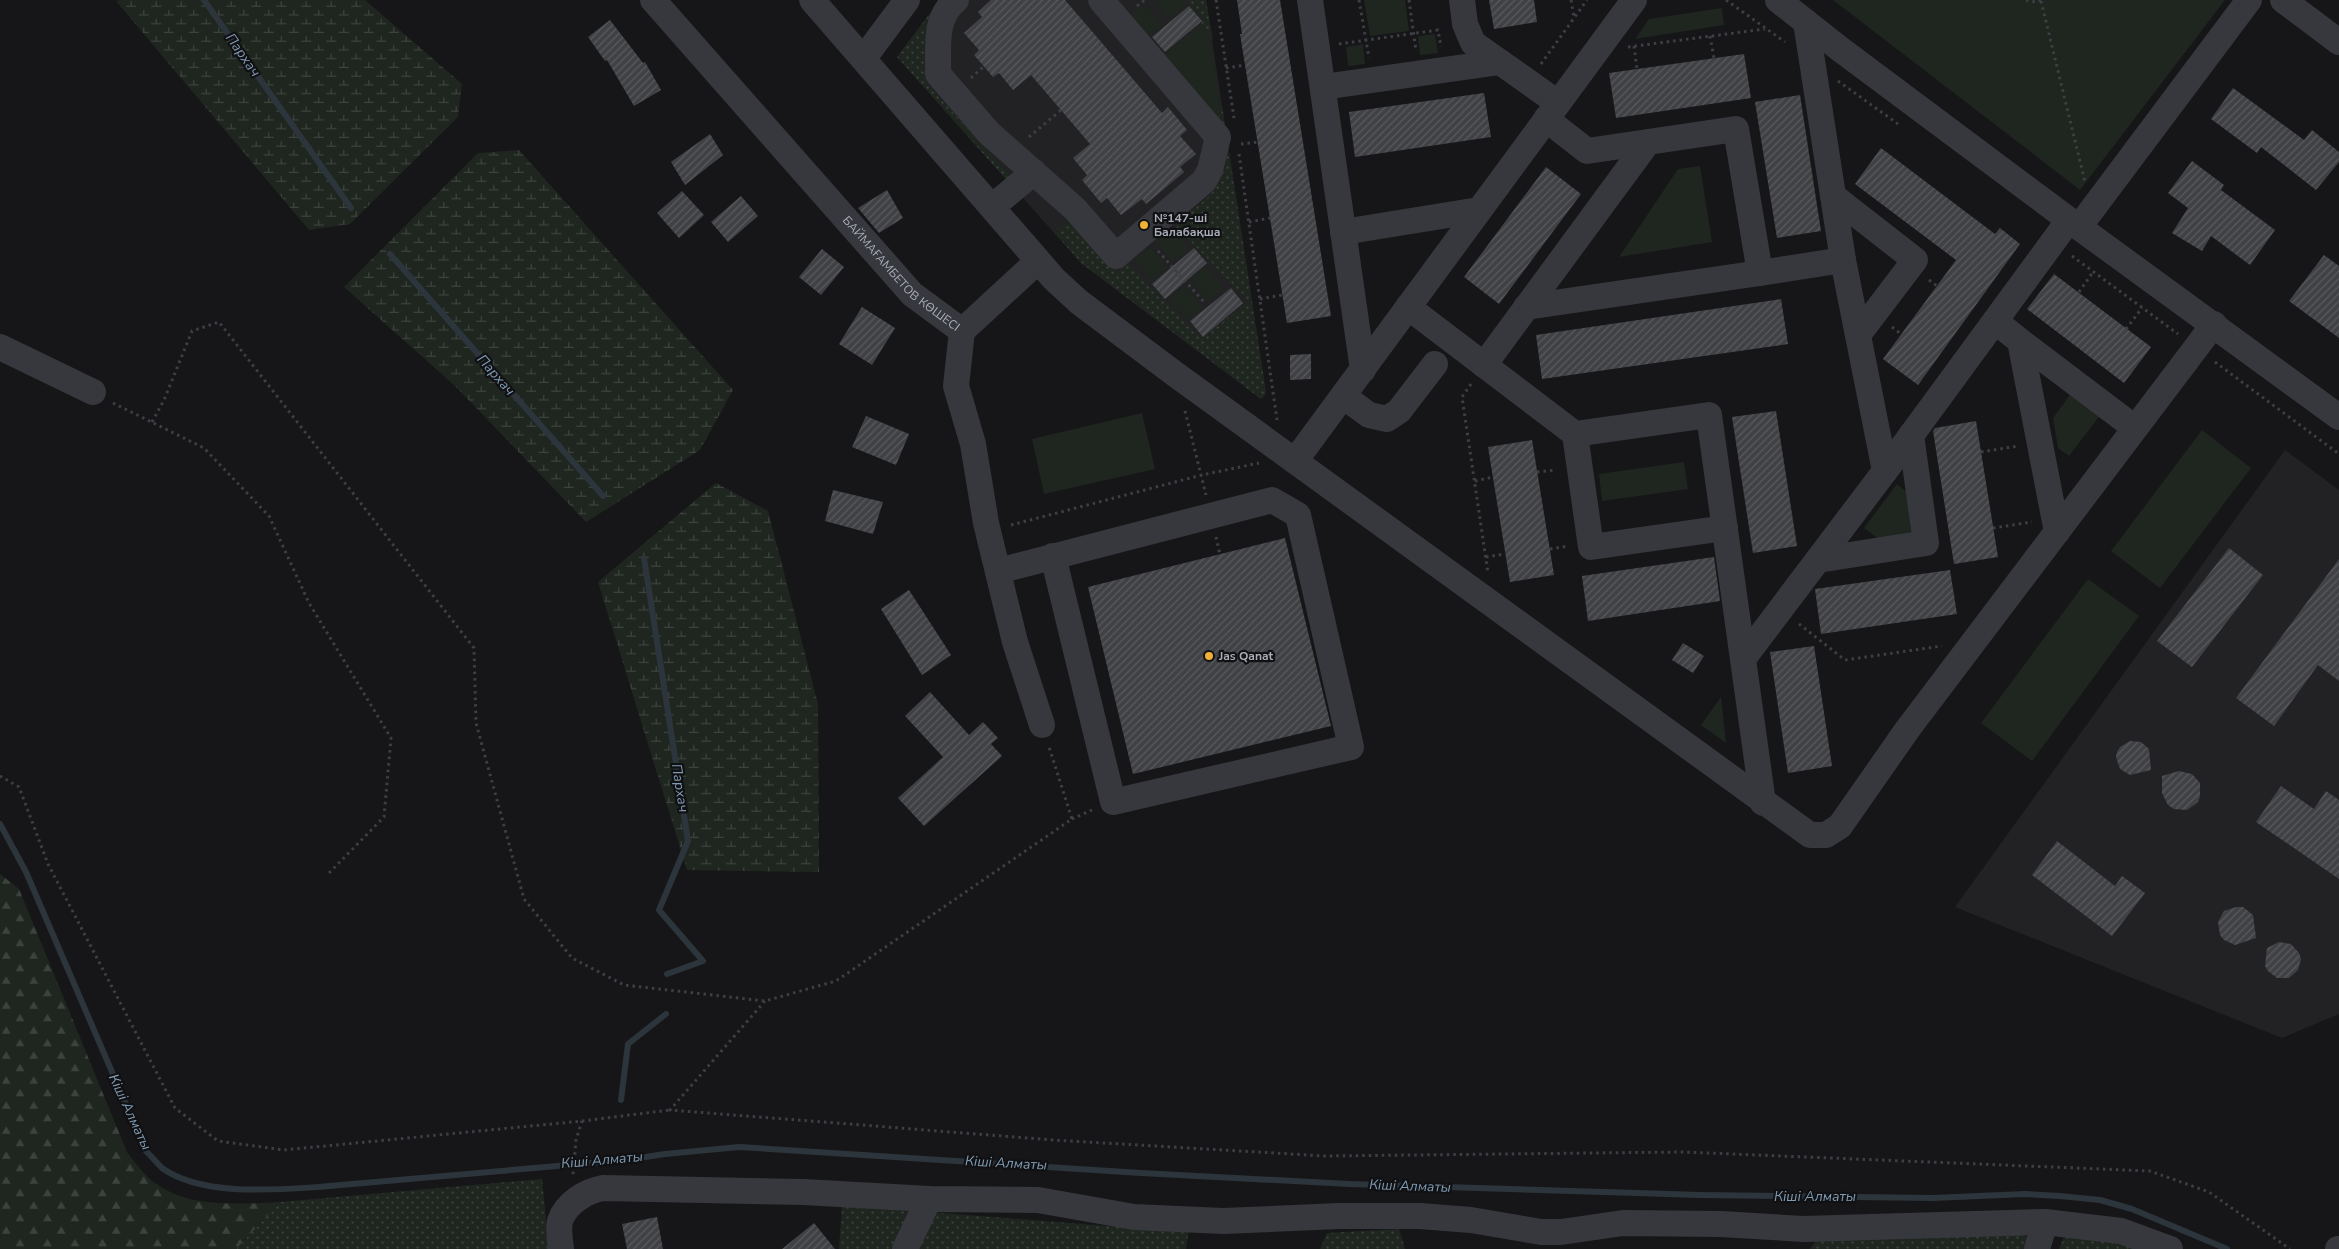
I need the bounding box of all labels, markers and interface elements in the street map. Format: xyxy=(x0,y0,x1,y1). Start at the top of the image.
water label: Пархач xyxy=(221,29,265,81)
place label: №147-ші Балабақша xyxy=(1154,210,1220,240)
street label: БАЙМАҒАМБЕТОВ КӨШЕСІ xyxy=(839,213,963,335)
marker: №147-ші Балабақша xyxy=(1138,219,1150,231)
water label: Пархач xyxy=(473,350,519,400)
place label: Jas Qanat xyxy=(1218,648,1273,664)
marker: Jas Qanat xyxy=(1203,650,1215,662)
water label: Пархач xyxy=(667,762,693,814)
water label: Кіші Алматы xyxy=(104,1071,156,1153)
water label: Кіші Алматы xyxy=(560,1147,644,1173)
water label: Кіші Алматы xyxy=(965,1151,1047,1175)
water label: Кіші Алматы xyxy=(1369,1175,1451,1197)
water label: Кіші Алматы xyxy=(1774,1187,1856,1206)

